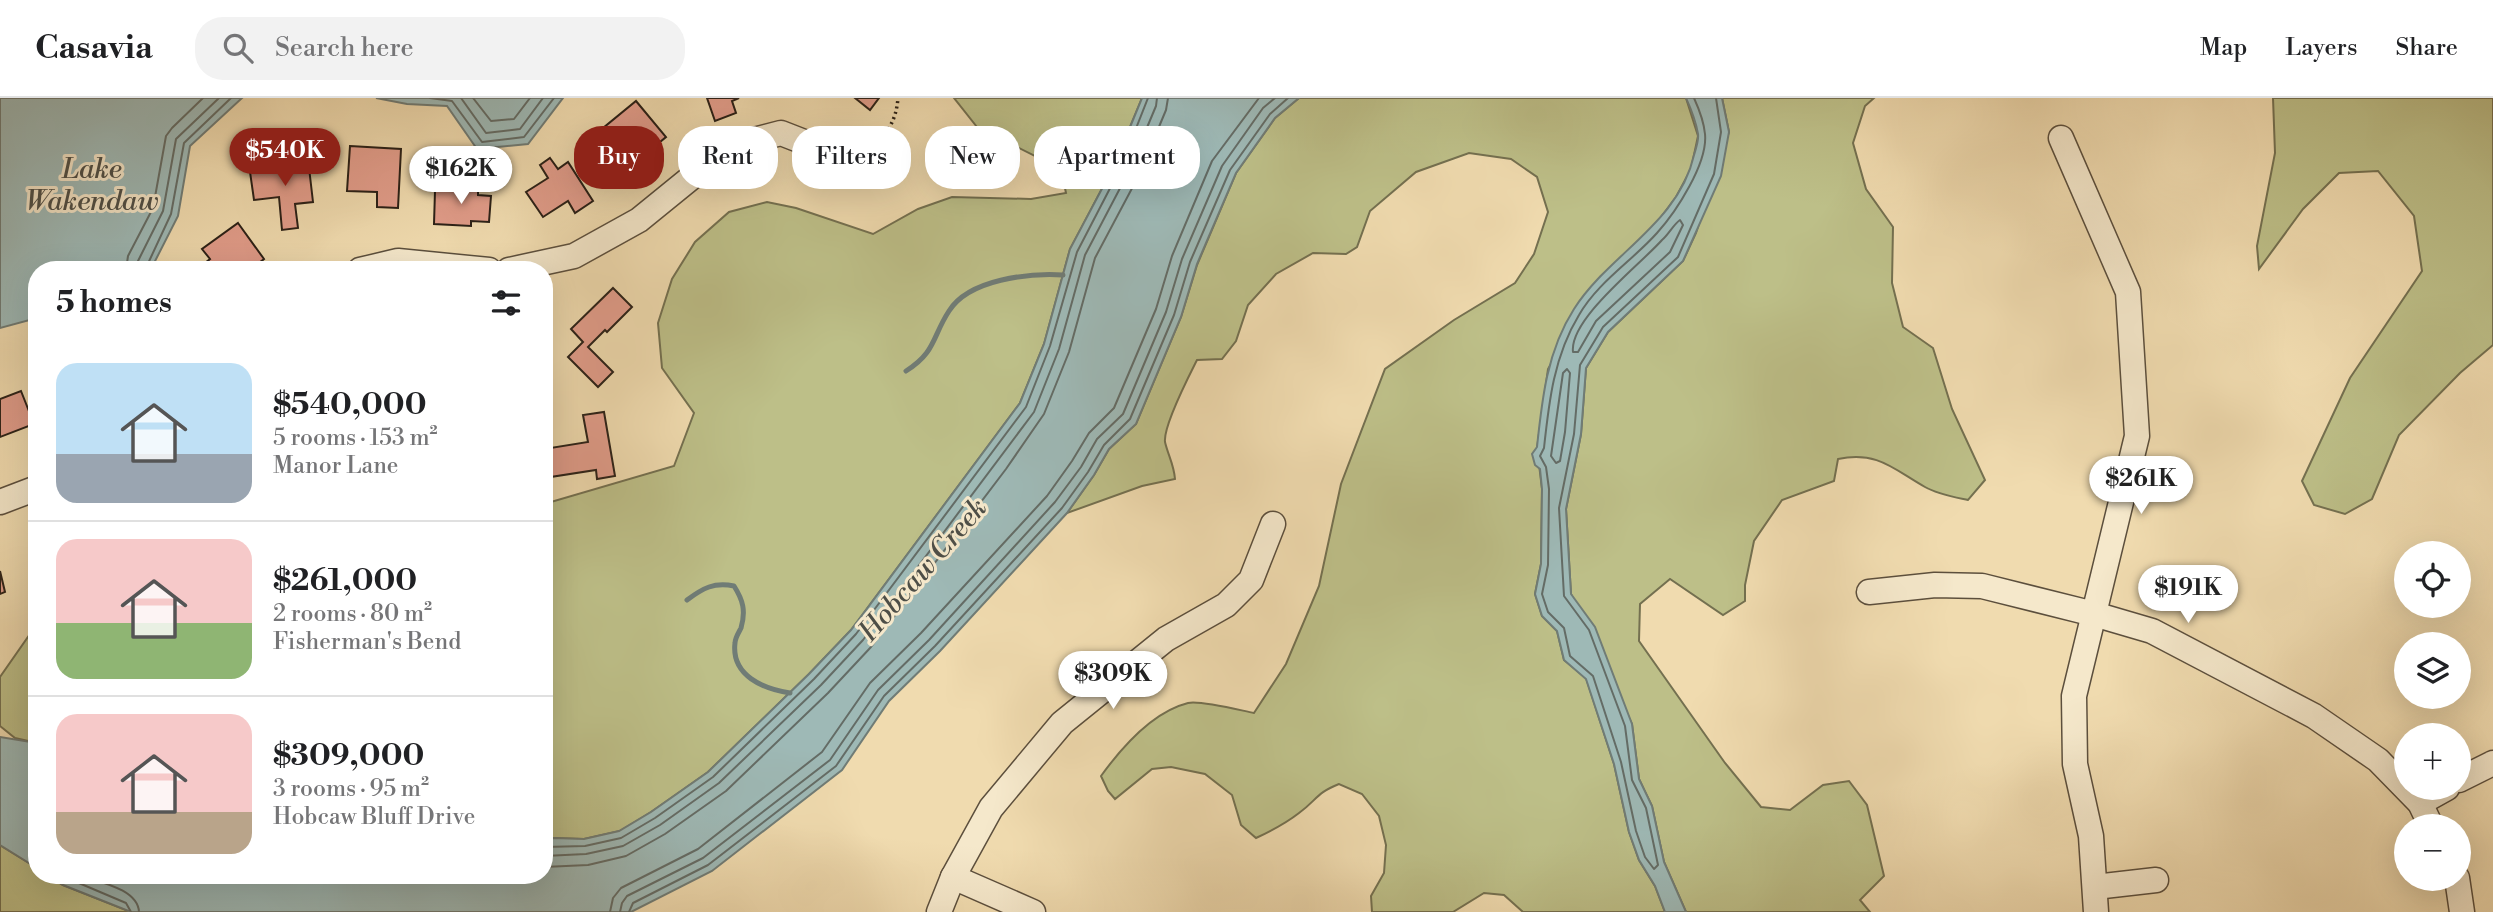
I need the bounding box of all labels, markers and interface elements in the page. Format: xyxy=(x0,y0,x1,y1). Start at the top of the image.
search box xyxy=(195,17,685,80)
text: Casavia xyxy=(35,28,153,69)
icon: search xyxy=(219,29,257,67)
text: Search here xyxy=(275,32,414,64)
text: Map xyxy=(2200,33,2247,63)
text: Layers xyxy=(2285,33,2357,63)
text: Share xyxy=(2395,33,2458,63)
chip: Buy xyxy=(574,126,664,189)
chip: Rent xyxy=(678,126,778,189)
chip: Filters xyxy=(792,126,911,189)
chip: New xyxy=(925,126,1020,189)
chip: Apartment xyxy=(1034,126,1200,189)
pin: $540K xyxy=(236,129,334,188)
text: $540K xyxy=(245,137,325,165)
pin: $162K xyxy=(412,146,510,206)
water label: Lake Wakendaw xyxy=(25,152,159,219)
text: $162K xyxy=(425,155,497,183)
text: 5 homes xyxy=(56,284,172,322)
icon: filters xyxy=(487,284,525,322)
text: $540,000 xyxy=(273,386,426,424)
icon: home xyxy=(112,391,196,475)
text: 5 rooms · 153 m² xyxy=(273,424,438,452)
text: Manor Lane xyxy=(273,452,398,480)
pin: $261K xyxy=(2092,456,2190,516)
text: $261K xyxy=(2105,465,2177,493)
water label: Hobcaw Creek xyxy=(851,491,995,650)
map controls xyxy=(2394,541,2471,891)
button: locate xyxy=(2394,541,2471,618)
text: $261,000 xyxy=(273,562,417,600)
pin: $191K xyxy=(2139,566,2237,625)
icon: home xyxy=(112,567,196,651)
text: $191K xyxy=(2154,574,2222,602)
text: 2 rooms · 80 m² xyxy=(273,600,432,628)
text: Fisherman's Bend xyxy=(273,628,461,656)
button: layers xyxy=(2394,632,2471,709)
pin: $309K xyxy=(1064,652,1162,711)
text: $309K xyxy=(1074,660,1152,688)
button: + xyxy=(2394,723,2471,800)
text: $309,000 xyxy=(273,737,424,775)
icon: home xyxy=(112,742,196,826)
text: 3 rooms · 95 m² xyxy=(273,775,429,803)
text: Hobcaw Bluff Drive xyxy=(273,803,475,831)
button: − xyxy=(2394,814,2471,891)

